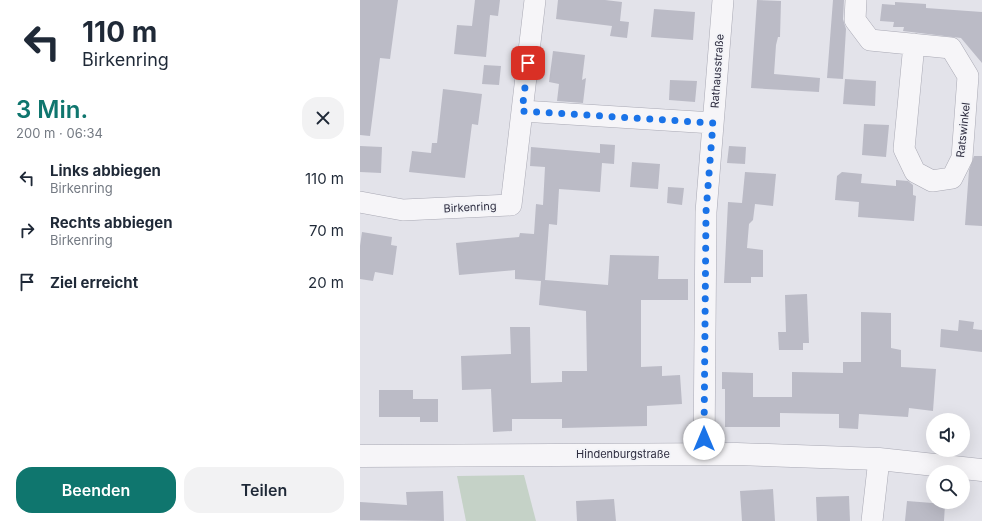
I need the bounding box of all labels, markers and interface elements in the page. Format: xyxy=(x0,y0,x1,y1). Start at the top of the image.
text: 110 m xyxy=(82,15,157,49)
icon: left xyxy=(16,16,68,68)
street label: Rathausstraße xyxy=(707,33,727,109)
pin xyxy=(511,46,545,80)
text: Birkenring xyxy=(82,49,169,70)
icon: arrive xyxy=(517,52,539,74)
text: 3 Min. xyxy=(16,95,88,124)
button: close xyxy=(302,97,344,139)
street label: Ratswinkel xyxy=(953,102,973,158)
text: 200 m · 06:34 xyxy=(16,125,103,141)
text: Links abbiegen xyxy=(50,161,161,180)
icon: left xyxy=(16,167,38,189)
text: 110 m xyxy=(305,169,344,188)
text: Birkenring xyxy=(50,180,113,196)
street label: Birkenring xyxy=(443,199,497,215)
text: Rechts abbiegen xyxy=(50,213,172,232)
icon: right xyxy=(16,219,38,241)
text: 70 m xyxy=(309,221,344,240)
text: Birkenring xyxy=(50,232,113,248)
icon: arrive xyxy=(16,271,38,293)
text: Ziel erreicht xyxy=(50,273,138,292)
text: 20 m xyxy=(308,273,344,292)
map controls xyxy=(926,413,970,509)
button: sound xyxy=(926,413,970,457)
position arrow xyxy=(683,418,725,460)
street label: Hindenburgstraße xyxy=(576,447,670,461)
button: search xyxy=(926,465,970,509)
button: Beenden xyxy=(16,467,176,513)
button: Teilen xyxy=(184,467,344,513)

